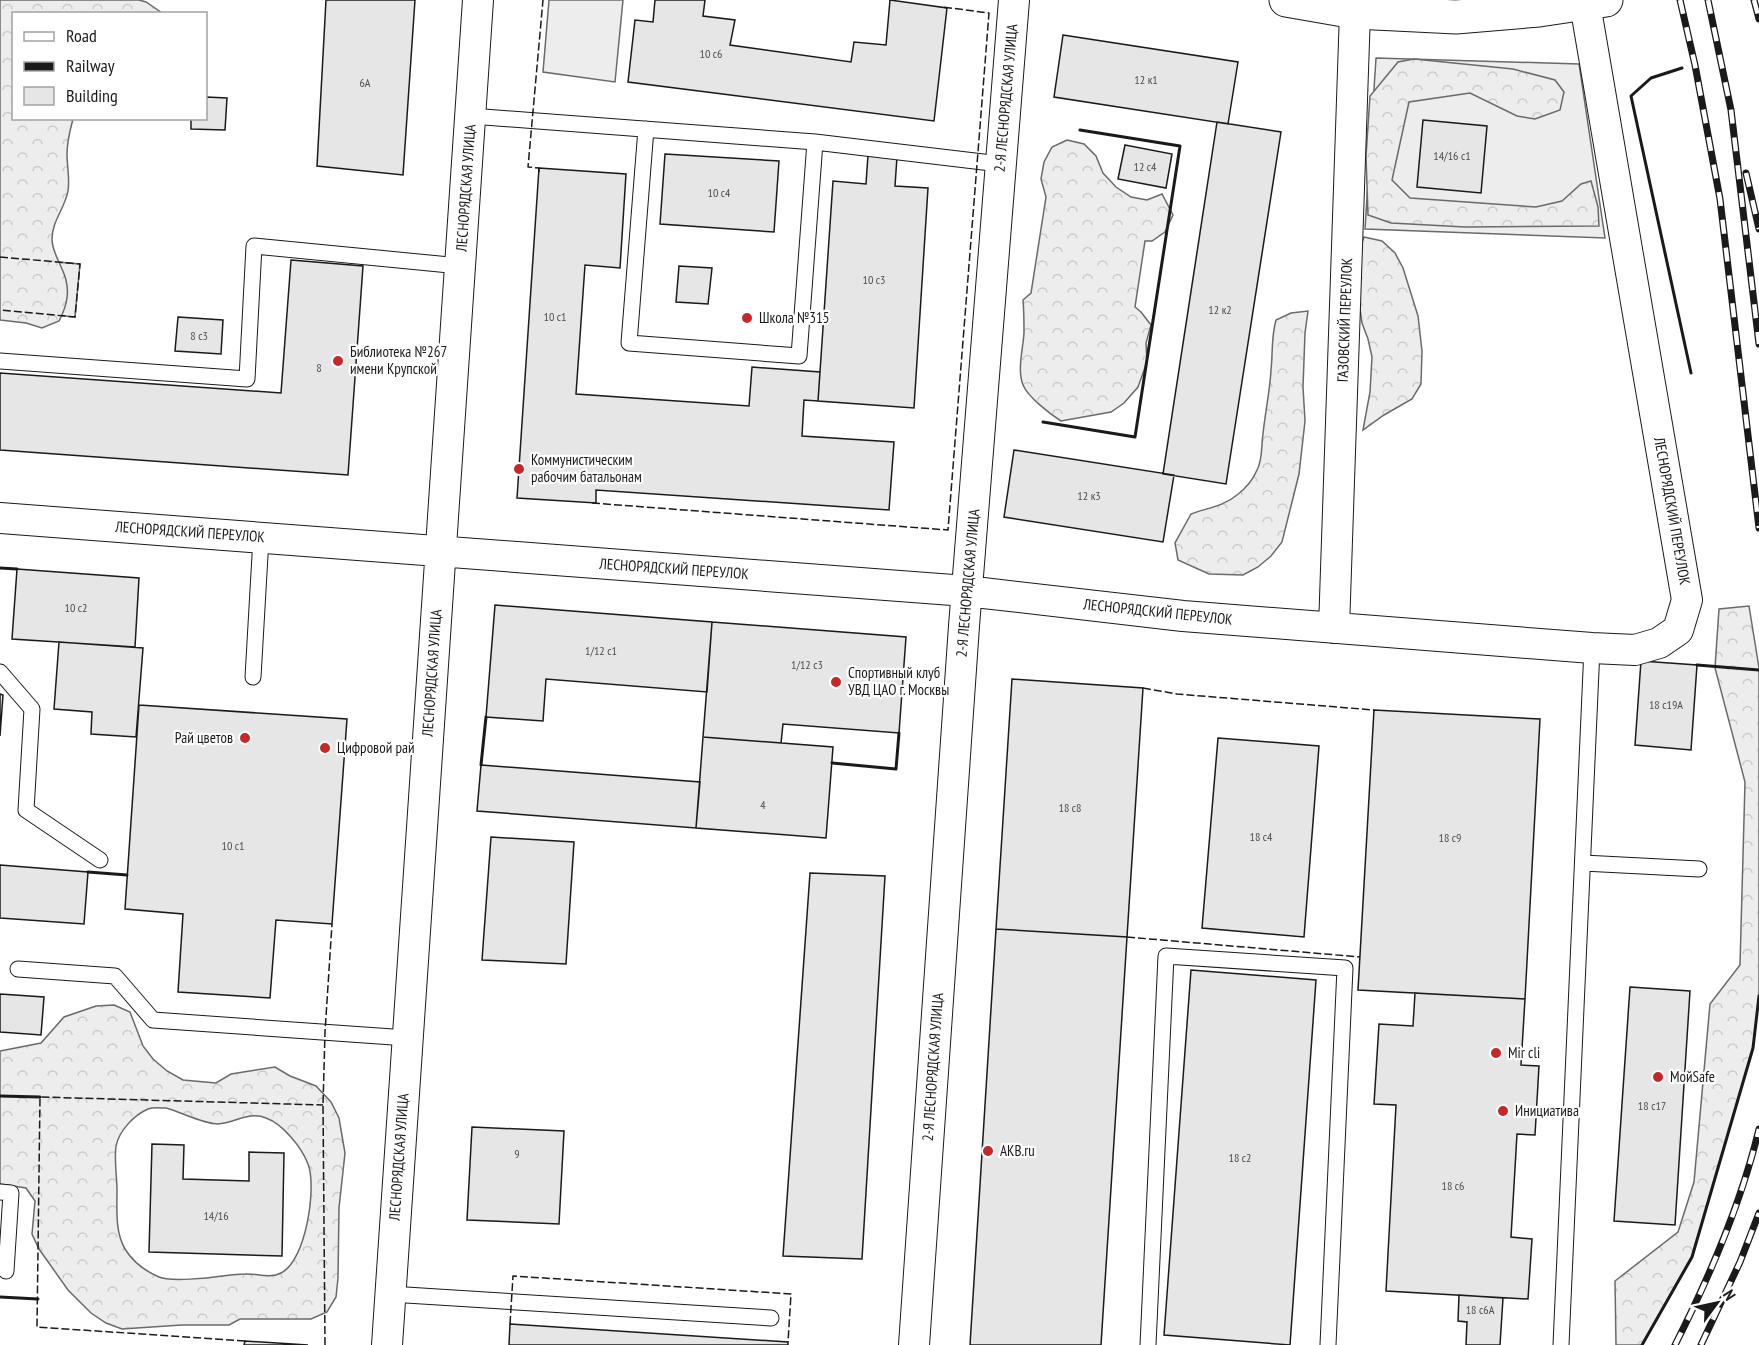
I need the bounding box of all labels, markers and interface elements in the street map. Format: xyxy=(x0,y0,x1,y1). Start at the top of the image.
legend xyxy=(12,12,207,120)
street label: 2-Я ЛЕСНОРЯДСКАЯ УЛИЦА xyxy=(990,22,1022,173)
text: Road xyxy=(66,24,97,47)
house number: 10 с6 xyxy=(699,46,723,61)
text: Railway xyxy=(66,54,115,77)
house number: 12 к1 xyxy=(1134,72,1158,87)
house number: 6А xyxy=(359,75,371,90)
text: Building xyxy=(66,84,118,107)
street label: ЛЕСНОРЯДСКАЯ УЛИЦА xyxy=(452,123,479,253)
house number: 14/16 с1 xyxy=(1433,148,1471,163)
house number: 12 с4 xyxy=(1133,159,1157,174)
house number: 10 с4 xyxy=(707,185,731,200)
street label: ГАЗОВСКИЙ ПЕРЕУЛОК xyxy=(1333,257,1356,383)
house number: 10 c3 xyxy=(862,272,886,287)
house number: 12 к2 xyxy=(1208,302,1232,317)
place label: Школа №315 xyxy=(759,308,830,327)
house number: 10 с1 xyxy=(543,309,567,324)
marker: Школа №315 xyxy=(740,311,754,325)
house number: 8 c3 xyxy=(190,328,208,343)
place label: Библиотека №267 имени Крупской xyxy=(350,342,447,378)
marker: Библиотека №267 имени Крупской xyxy=(331,354,345,368)
house number: 8 xyxy=(316,360,322,375)
street label: ЛЕСНОРЯДСКИЙ ПЕРЕУЛОК xyxy=(1650,435,1695,587)
place label: Коммунистическим рабочим батальонам xyxy=(531,450,642,486)
marker: Коммунистическим рабочим батальонам xyxy=(512,462,526,476)
house number: 12 к3 xyxy=(1077,488,1101,503)
street label: 2-Я ЛЕСНОРЯДСКАЯ УЛИЦА xyxy=(952,507,984,658)
street label: ЛЕСНОРЯДСКИЙ ПЕРЕУЛОК xyxy=(114,517,266,546)
street label: ЛЕСНОРЯДСКИЙ ПЕРЕУЛОК xyxy=(598,554,750,583)
street label: ЛЕСНОРЯДСКИЙ ПЕРЕУЛОК xyxy=(1082,594,1234,629)
house number: 10 с2 xyxy=(64,600,88,615)
street label: ЛЕСНОРЯДСКАЯ УЛИЦА xyxy=(418,608,445,738)
house number: 1/12 с1 xyxy=(585,643,617,658)
house number: 1/12 с3 xyxy=(791,657,823,672)
place label: Спортивный клуб УВД ЦАО г. Москвы xyxy=(848,663,949,699)
marker: Спортивный клуб УВД ЦАО г. Москвы xyxy=(829,675,843,689)
house number: 18 с19А xyxy=(1649,697,1683,712)
place label: Рай цветов xyxy=(175,728,233,747)
marker: Рай цветов xyxy=(238,731,252,745)
place label: Цифровой рай xyxy=(337,738,415,757)
marker: Цифровой рай xyxy=(318,741,332,755)
house number: 4 xyxy=(760,797,766,812)
house number: 18 с8 xyxy=(1058,800,1082,815)
house number: 18 с4 xyxy=(1249,829,1273,844)
house number: 18 с9 xyxy=(1438,830,1462,845)
house number: 10 с1 xyxy=(221,838,245,853)
street label: 2-Я ЛЕСНОРЯДСКАЯ УЛИЦА xyxy=(918,991,947,1142)
place label: Mir cli xyxy=(1508,1043,1540,1062)
marker: Mir cli xyxy=(1489,1046,1503,1060)
place label: МойSafe xyxy=(1670,1067,1715,1086)
marker: МойSafe xyxy=(1651,1070,1665,1084)
street label: ЛЕСНОРЯДСКАЯ УЛИЦА xyxy=(385,1092,412,1222)
house number: 18 с17 xyxy=(1638,1098,1666,1113)
place label: Инициатива xyxy=(1515,1101,1579,1120)
marker: Инициатива xyxy=(1496,1104,1510,1118)
place label: AKB.ru xyxy=(1000,1141,1035,1160)
marker: AKB.ru xyxy=(981,1144,995,1158)
house number: 9 xyxy=(514,1146,520,1161)
house number: 18 с2 xyxy=(1228,1150,1252,1165)
house number: 18 с6 xyxy=(1441,1178,1465,1193)
house number: 14/16 xyxy=(203,1208,229,1223)
north arrow xyxy=(1687,1273,1747,1333)
text: N xyxy=(1719,1286,1740,1304)
house number: 18 с6А xyxy=(1466,1302,1495,1317)

